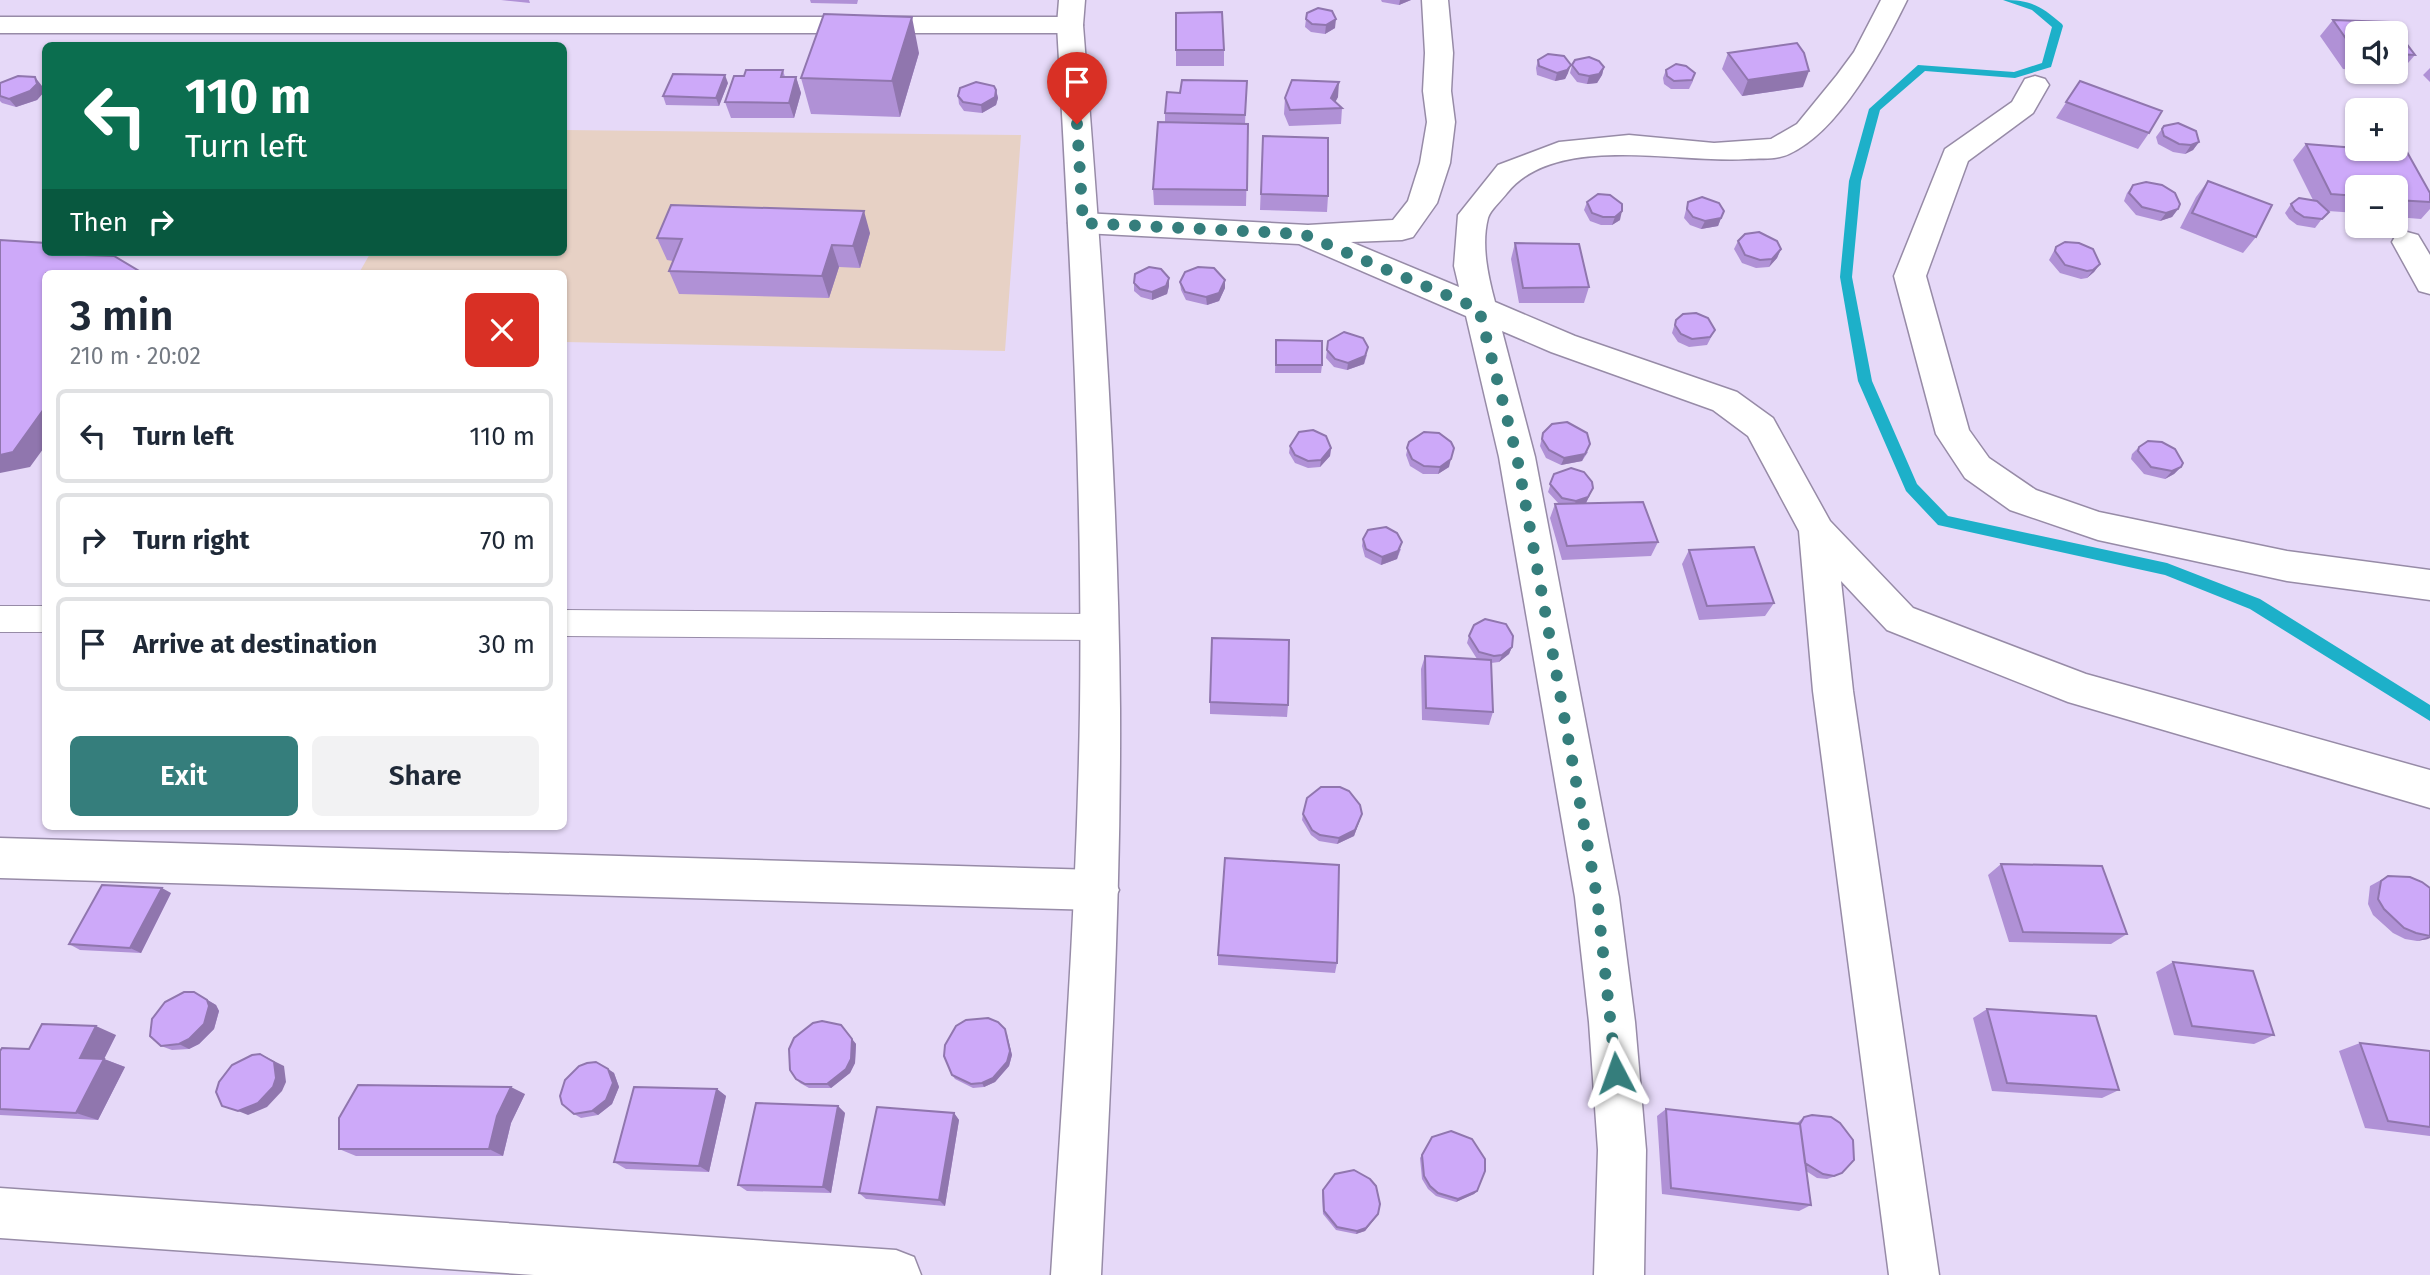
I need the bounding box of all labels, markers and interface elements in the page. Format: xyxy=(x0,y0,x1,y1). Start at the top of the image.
map controls xyxy=(2345,21,2408,238)
button: sound xyxy=(2345,21,2408,84)
pin xyxy=(1047,52,1107,124)
icon: arrive xyxy=(1058,63,1096,101)
text: 110 m xyxy=(185,67,311,126)
icon: left xyxy=(70,70,161,161)
button: + xyxy=(2345,98,2408,161)
text: Turn left xyxy=(185,127,307,165)
button: − xyxy=(2345,175,2408,238)
icon: right xyxy=(142,203,180,241)
text: Then xyxy=(70,207,128,238)
text: 3 min xyxy=(70,291,174,341)
button: close xyxy=(465,293,539,367)
text: 210 m · 20:02 xyxy=(70,342,201,370)
icon: left xyxy=(74,417,112,455)
text: Turn left xyxy=(133,421,234,452)
text: 110 m xyxy=(469,421,535,452)
icon: right xyxy=(74,521,112,559)
text: Turn right xyxy=(133,525,250,556)
text: 70 m xyxy=(480,525,535,556)
icon: arrive xyxy=(74,625,112,663)
text: Arrive at destination xyxy=(133,629,377,660)
text: 30 m xyxy=(478,629,535,660)
button: Exit xyxy=(70,736,298,816)
button: Share xyxy=(312,736,539,816)
position arrow xyxy=(1579,1036,1653,1110)

